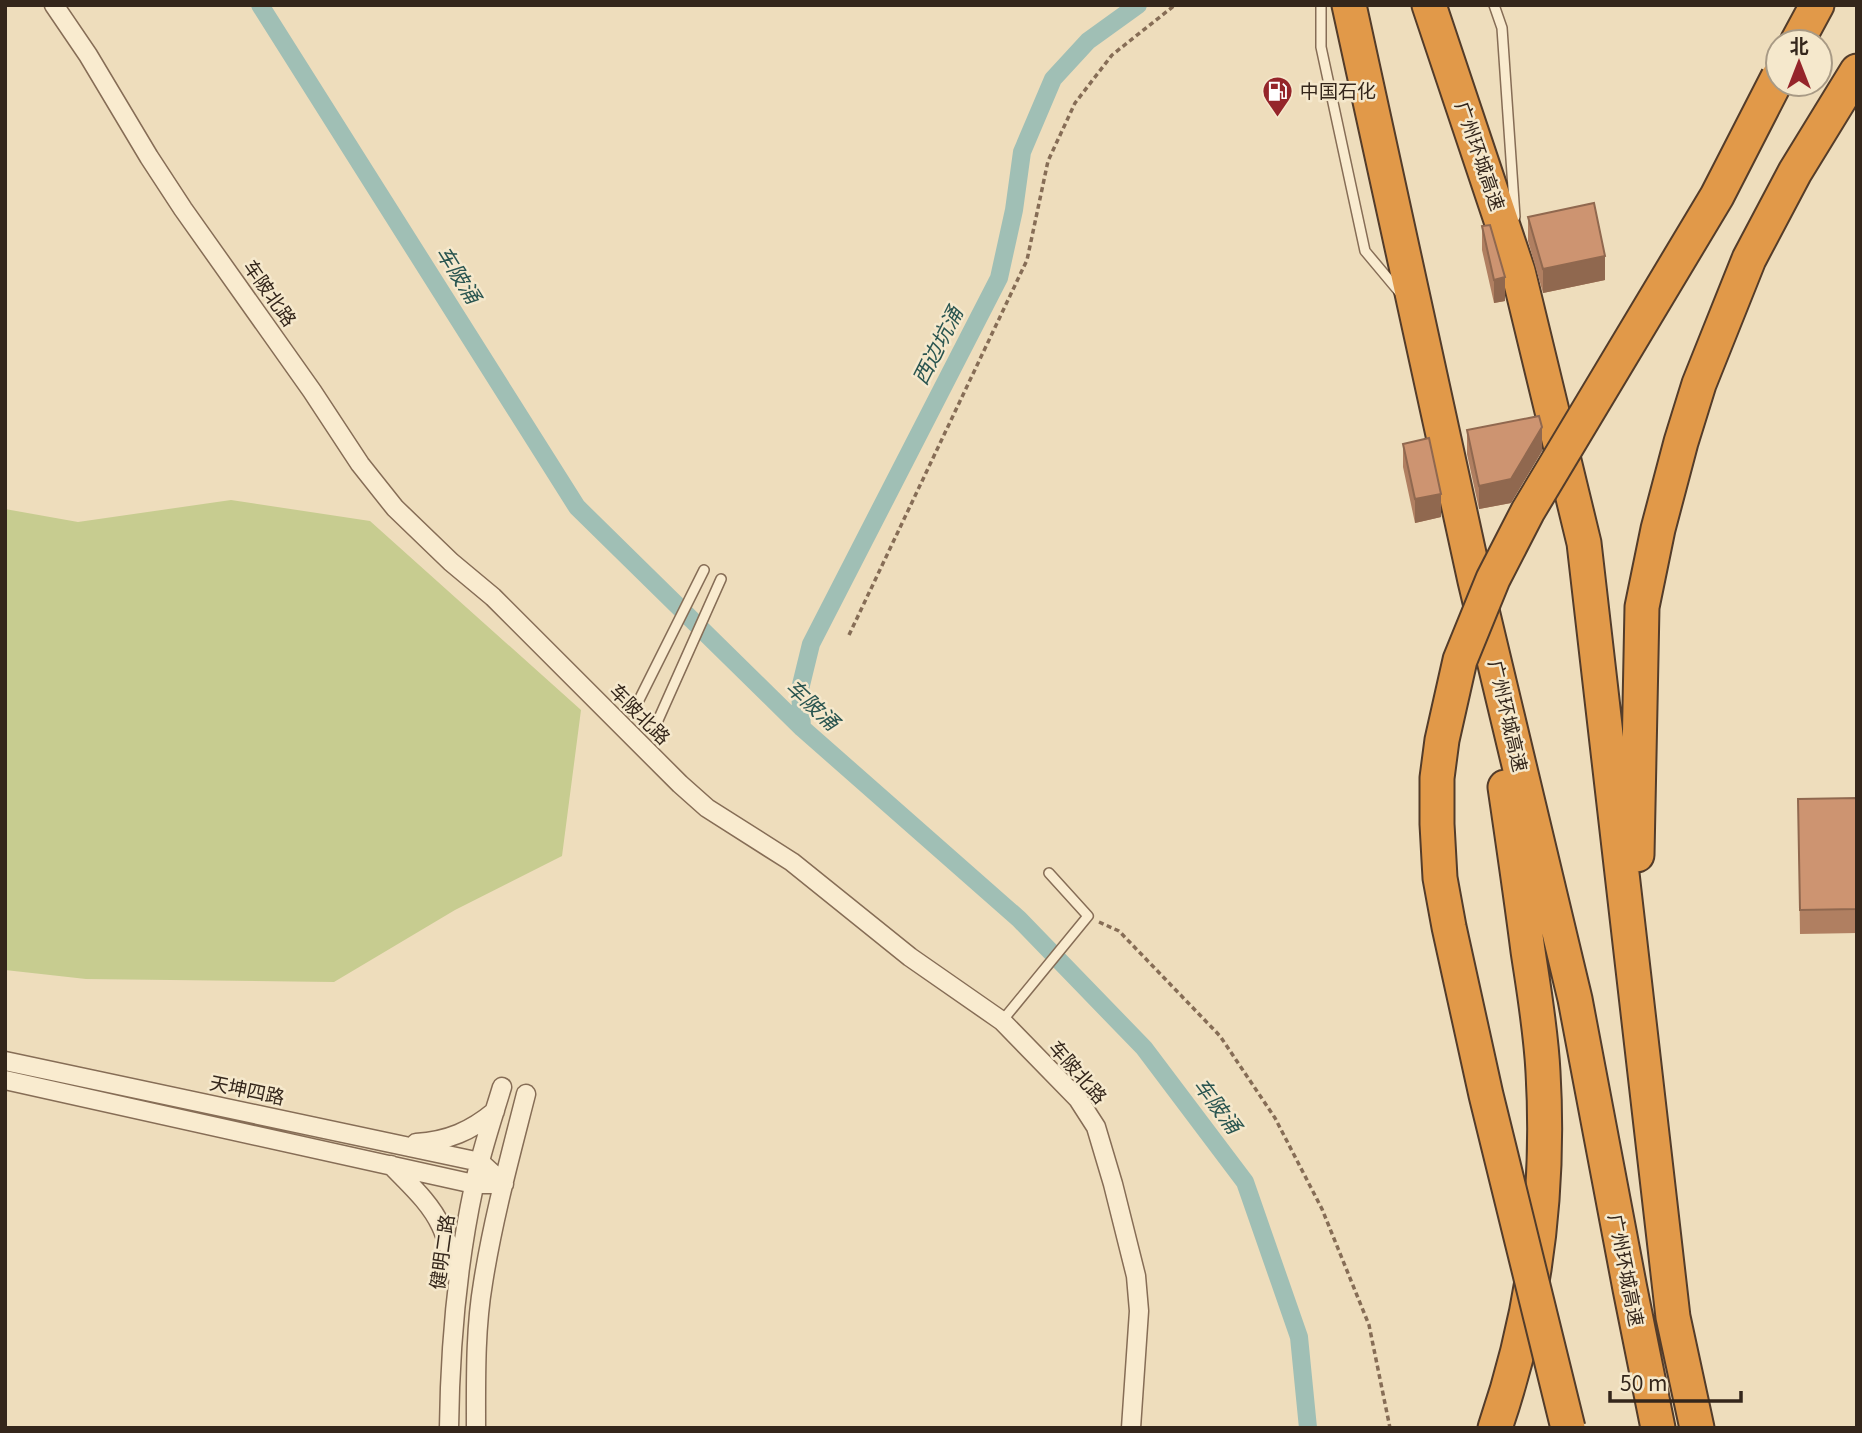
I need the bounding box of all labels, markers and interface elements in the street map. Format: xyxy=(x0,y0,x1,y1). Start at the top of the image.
north arrow xyxy=(1764,28,1834,98)
text: 北 xyxy=(1789,31,1809,58)
fuel station icon: 中国石化 xyxy=(1260,74,1294,118)
place label: 中国石化 xyxy=(1300,76,1376,103)
street label: 广州环城高速 xyxy=(1450,97,1513,214)
water label: 车陂涌 xyxy=(430,239,490,310)
street label: 车陂北路 xyxy=(238,253,304,331)
water label: 西边坑涌 xyxy=(904,299,970,389)
street label: 广州环城高速 xyxy=(1483,657,1535,774)
water label: 车陂涌 xyxy=(780,671,848,737)
street label: 车陂北路 xyxy=(605,677,677,749)
street label: 车陂北路 xyxy=(1044,1033,1114,1109)
street label: 天坤四路 xyxy=(207,1067,287,1110)
water label: 车陂涌 xyxy=(1188,1071,1251,1141)
street label: 广州环城高速 xyxy=(1603,1211,1652,1328)
street label: 健明二路 xyxy=(422,1212,459,1291)
scale bar xyxy=(1610,1360,1741,1404)
text: 50 m xyxy=(1620,1367,1667,1397)

